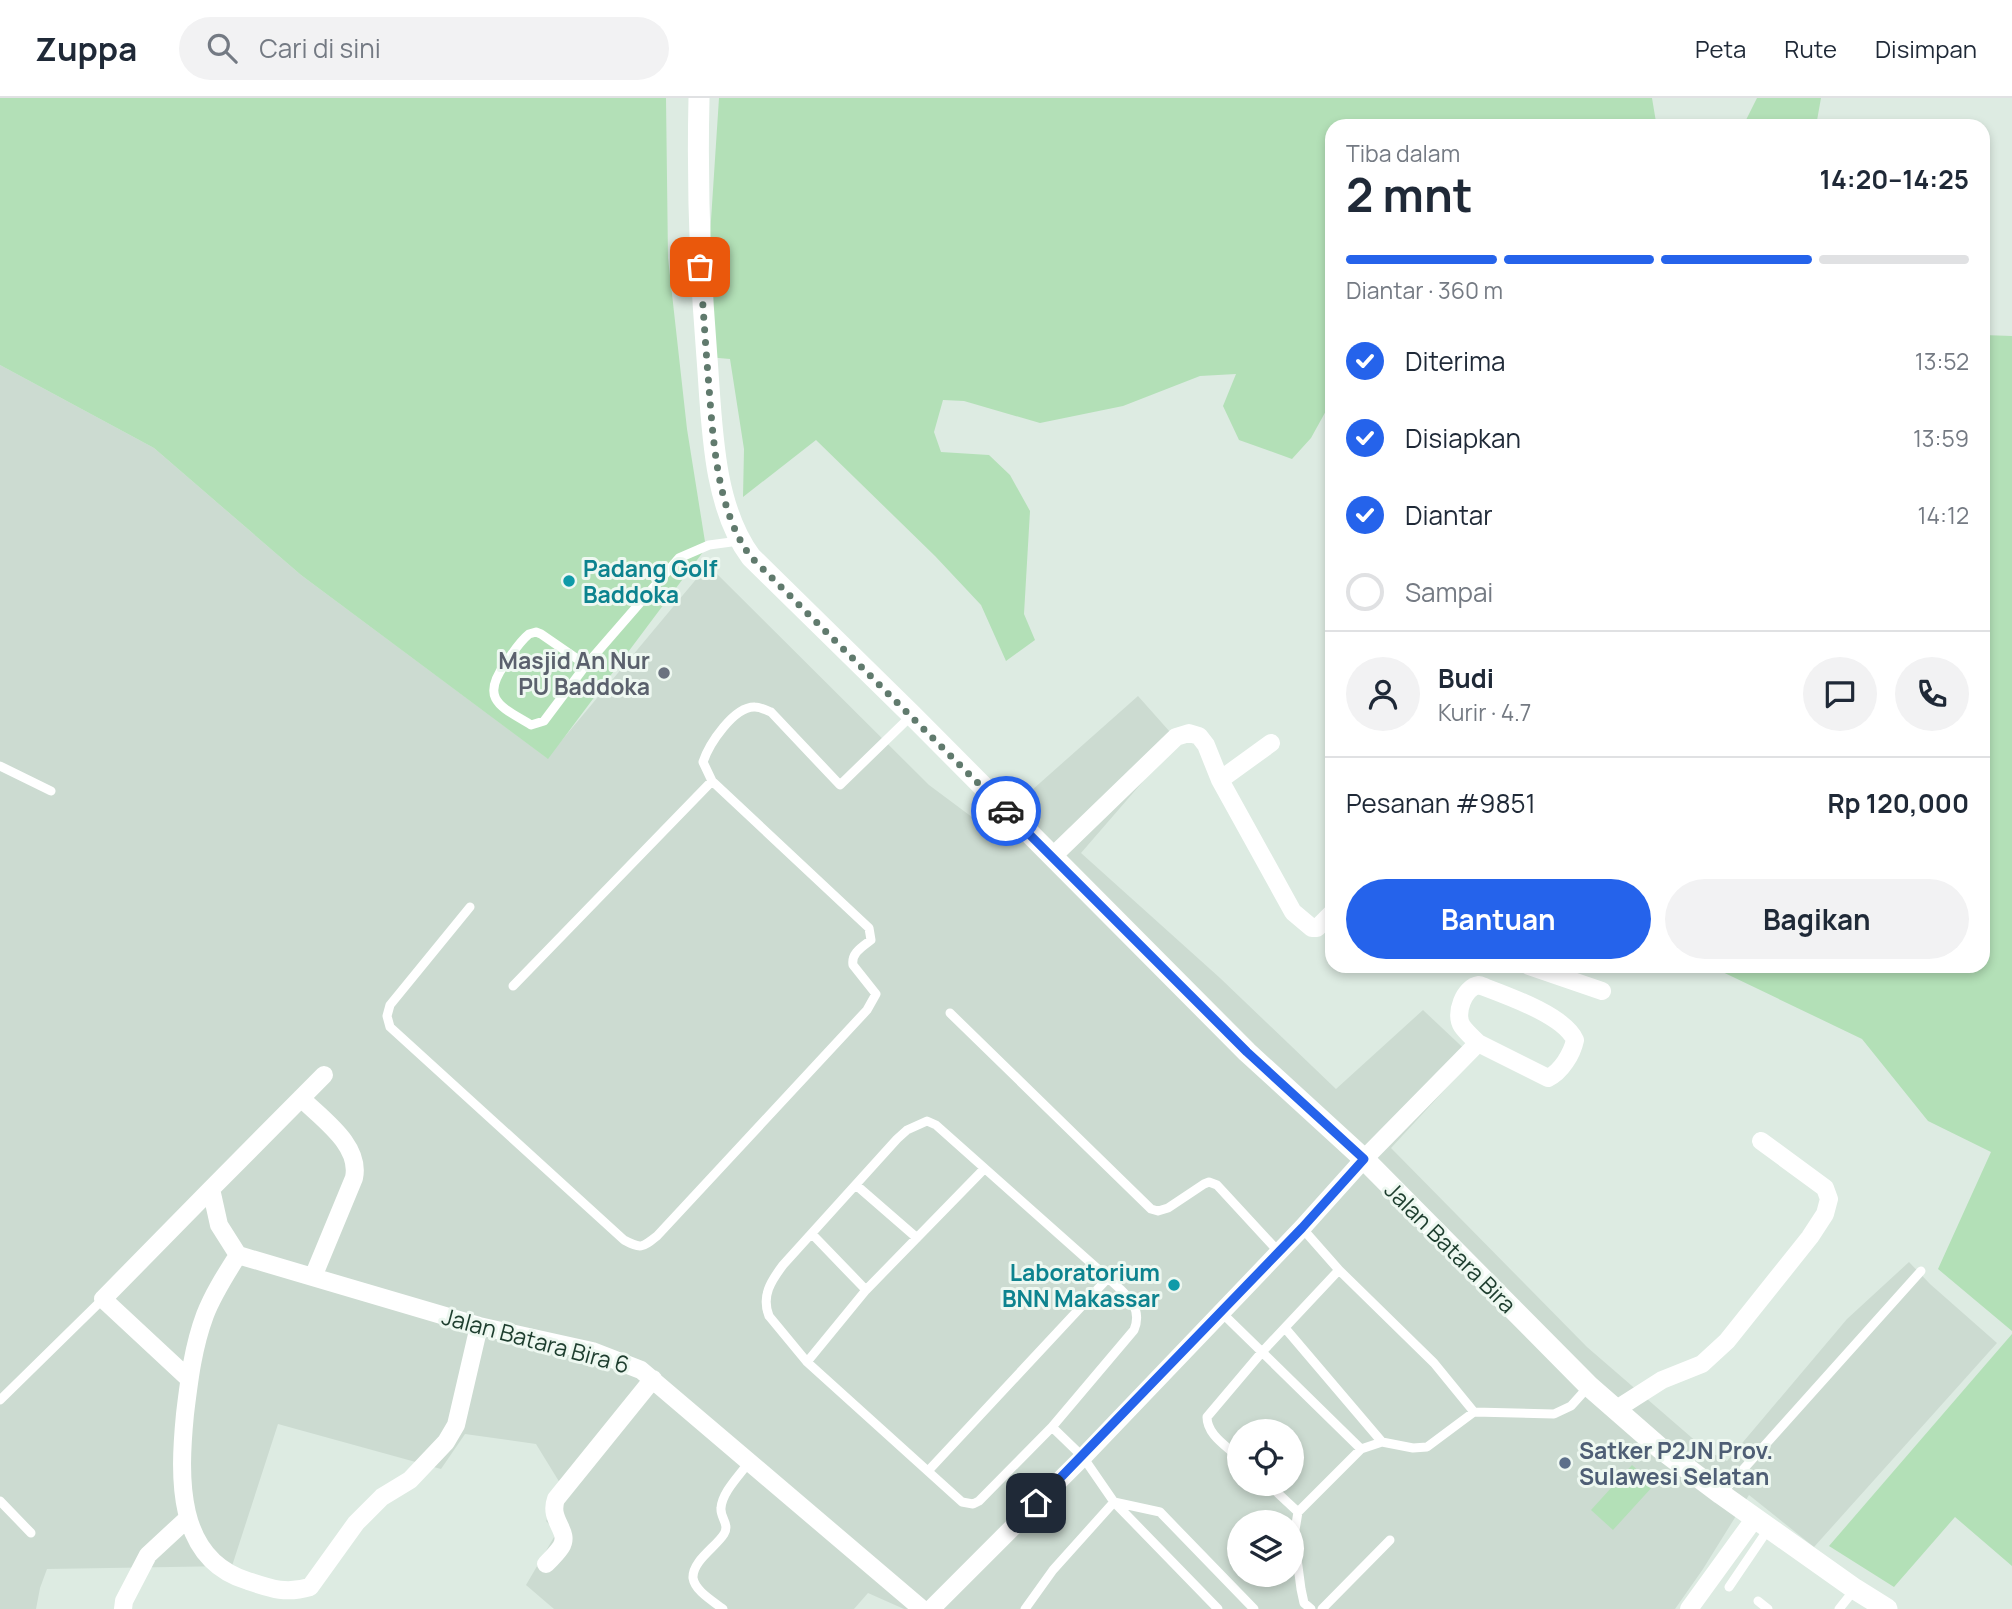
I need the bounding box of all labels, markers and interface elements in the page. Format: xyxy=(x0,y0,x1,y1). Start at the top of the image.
search box xyxy=(179,17,669,80)
text: Zuppa xyxy=(35,26,137,71)
icon: search xyxy=(203,29,241,67)
text: Cari di sini xyxy=(259,30,381,66)
text: Peta xyxy=(1695,32,1746,65)
text: Rute xyxy=(1784,32,1837,65)
text: Disimpan xyxy=(1875,32,1977,65)
text: Tiba dalam xyxy=(1346,137,1460,169)
text: 14:20–14:25 xyxy=(1820,161,1969,197)
text: 2 mnt xyxy=(1346,163,1473,226)
pin xyxy=(670,237,730,297)
icon: bag xyxy=(681,248,719,286)
text: Diantar · 360 m xyxy=(1346,274,1503,306)
icon: check xyxy=(1346,342,1384,380)
text: Diterima xyxy=(1405,343,1506,379)
text: 13:52 xyxy=(1915,345,1969,377)
icon: check xyxy=(1346,419,1384,457)
text: Disiapkan xyxy=(1405,420,1521,456)
text: 13:59 xyxy=(1913,422,1969,454)
icon: check xyxy=(1346,496,1384,534)
text: Diantar xyxy=(1405,497,1493,533)
text: 14:12 xyxy=(1918,499,1969,531)
place label: Padang Golf Baddoka xyxy=(583,552,718,610)
marker: Padang Golf Baddoka xyxy=(561,573,577,589)
text: Sampai xyxy=(1405,574,1493,610)
place label: Masjid An Nur PU Baddoka xyxy=(498,644,650,702)
button: person xyxy=(1346,657,1420,731)
button: chat xyxy=(1803,657,1877,731)
button: phone xyxy=(1895,657,1969,731)
text: Budi xyxy=(1438,660,1494,696)
marker: Masjid An Nur PU Baddoka xyxy=(656,665,672,681)
text: Kurir · 4.7 xyxy=(1438,696,1531,728)
courier xyxy=(971,776,1041,846)
text: Pesanan #9851 xyxy=(1346,785,1536,821)
text: Rp 120,000 xyxy=(1827,785,1969,821)
icon: car xyxy=(987,792,1025,830)
button: Bantuan xyxy=(1346,879,1651,959)
button: Bagikan xyxy=(1665,879,1969,959)
street label: Jalan Batara Bira xyxy=(1378,1174,1524,1320)
place label: Laboratorium BNN Makassar xyxy=(1002,1256,1160,1314)
marker: Laboratorium BNN Makassar xyxy=(1166,1277,1182,1293)
street label: Jalan Batara Bira 6 xyxy=(439,1300,633,1380)
map controls xyxy=(1227,1419,1304,1587)
button: locate xyxy=(1227,1419,1304,1496)
place label: Satker P2JN Prov. Sulawesi Selatan xyxy=(1579,1434,1773,1492)
marker: Satker P2JN Prov. Sulawesi Selatan xyxy=(1557,1455,1573,1471)
pin xyxy=(1006,1473,1066,1533)
icon: home xyxy=(1017,1484,1055,1522)
button: layers xyxy=(1227,1510,1304,1587)

